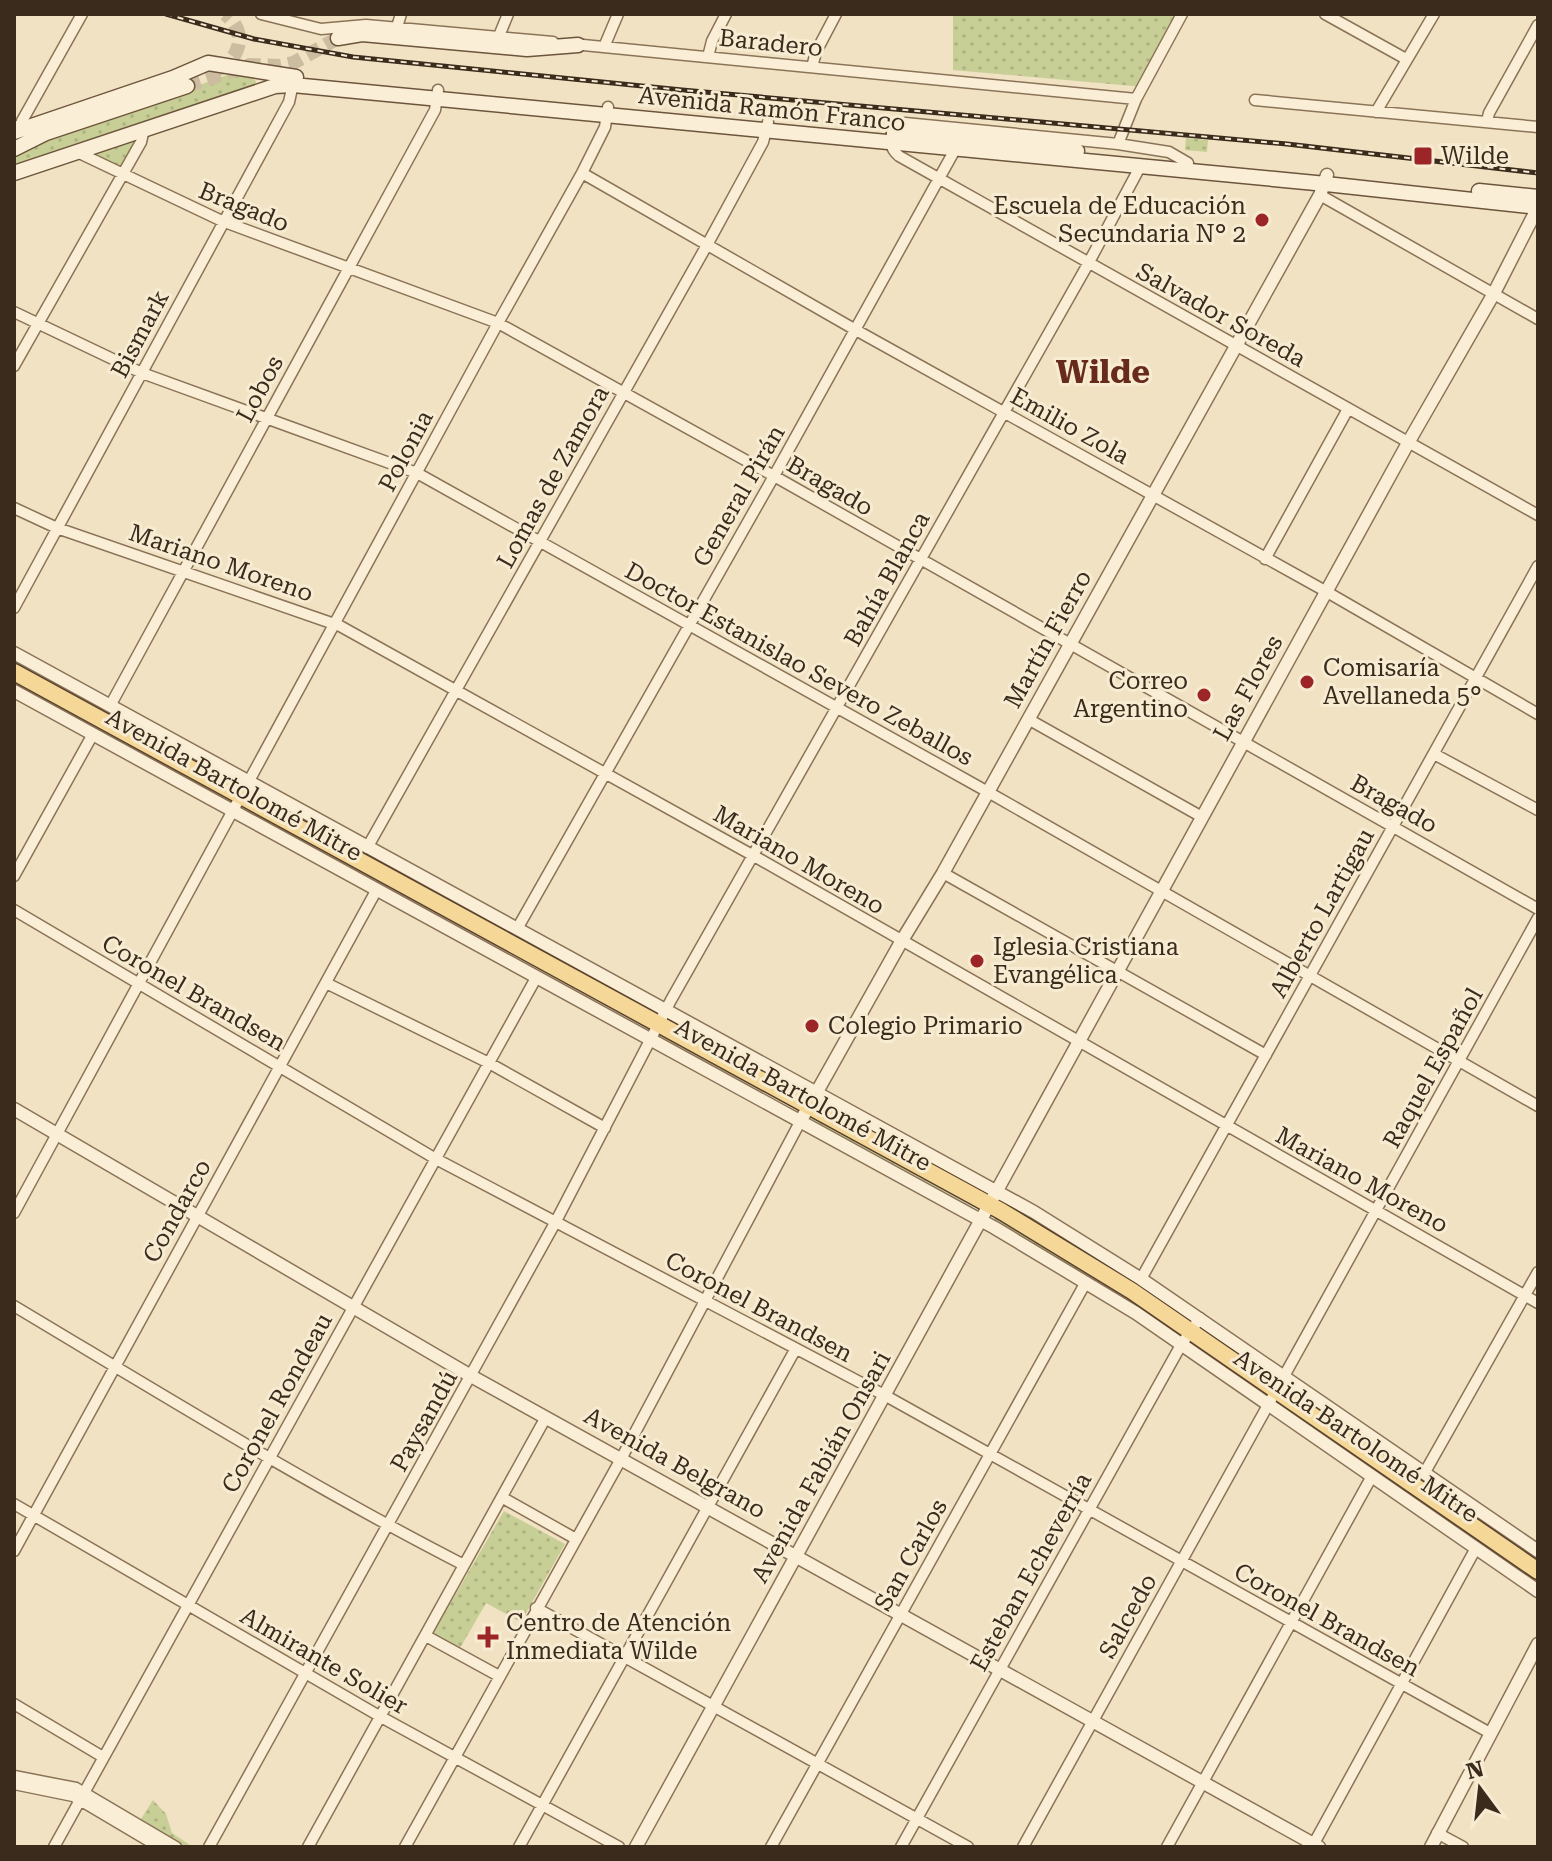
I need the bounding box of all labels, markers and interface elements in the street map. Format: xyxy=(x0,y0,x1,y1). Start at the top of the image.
street label: Baradero xyxy=(718,24,824,62)
street label: Avenida Ramón Franco xyxy=(637,81,907,137)
place label: Wilde xyxy=(1441,142,1509,170)
marker: Wilde xyxy=(1412,145,1434,167)
street label: Bragado xyxy=(195,176,293,238)
place label: Escuela de Educación Secundaria N° 2 xyxy=(993,192,1246,248)
marker: Escuela de Educación Secundaria N° 2 xyxy=(1253,211,1271,229)
street label: Salvador Soreda xyxy=(1132,257,1310,373)
street label: Bismark xyxy=(105,285,175,383)
street label: Lobos xyxy=(231,351,289,427)
district label: Wilde xyxy=(1056,353,1150,391)
street label: Lomas de Zamora xyxy=(491,381,615,573)
street label: Emilio Zola xyxy=(1006,382,1134,470)
street label: Polonia xyxy=(373,406,439,496)
street label: General Pirán xyxy=(687,420,791,572)
street label: Bragado xyxy=(782,450,878,522)
street label: Bahía Blanca xyxy=(838,507,936,651)
street label: Mariano Moreno xyxy=(125,518,317,608)
street label: Doctor Estanislao Severo Zeballos xyxy=(620,556,978,772)
street label: Martín Fierro xyxy=(999,565,1097,713)
street label: Las Flores xyxy=(1208,630,1288,746)
place label: Comisaría Avellaneda 5° xyxy=(1323,654,1482,710)
place label: Correo Argentino xyxy=(1073,667,1188,723)
marker: Comisaría Avellaneda 5° xyxy=(1298,673,1316,691)
marker: Correo Argentino xyxy=(1195,686,1213,704)
street label: Avenida Bartolomé Mitre xyxy=(101,703,367,867)
street label: Bragado xyxy=(1346,769,1442,839)
street label: Mariano Moreno xyxy=(708,800,890,920)
street label: Alberto Lartigau xyxy=(1264,824,1380,1002)
street label: Coronel Brandsen xyxy=(97,929,291,1057)
place label: Iglesia Cristiana Evangélica xyxy=(993,933,1179,989)
marker: Iglesia Cristiana Evangélica xyxy=(968,952,986,970)
street label: Raquel Español xyxy=(1377,983,1489,1153)
place label: Colegio Primario xyxy=(828,1012,1023,1040)
street label: Avenida Bartolomé Mitre xyxy=(670,1013,936,1177)
marker: Colegio Primario xyxy=(803,1017,821,1035)
street label: Mariano Moreno xyxy=(1271,1121,1453,1239)
street label: Condarco xyxy=(137,1154,217,1268)
street label: Coronel Brandsen xyxy=(661,1246,857,1368)
street label: Coronel Rondeau xyxy=(216,1308,338,1498)
street label: Avenida Bartolomé Mitre xyxy=(1229,1344,1483,1528)
street label: Avenida Fabián Onsari xyxy=(746,1346,897,1588)
street label: Paysandú xyxy=(385,1366,463,1476)
street label: Avenida Belgrano xyxy=(579,1401,771,1525)
street label: Esteban Echeverría xyxy=(965,1468,1097,1676)
street label: San Carlos xyxy=(869,1494,953,1616)
street label: Coronel Brandsen xyxy=(1229,1557,1425,1683)
street label: Salcedo xyxy=(1093,1569,1163,1663)
street label: Almirante Solier xyxy=(235,1602,413,1720)
place label: Centro de Atención Inmediata Wilde xyxy=(506,1609,731,1665)
marker: Centro de Atención Inmediata Wilde xyxy=(477,1626,499,1648)
north arrow xyxy=(1440,1749,1520,1829)
text: N xyxy=(1464,1756,1486,1784)

